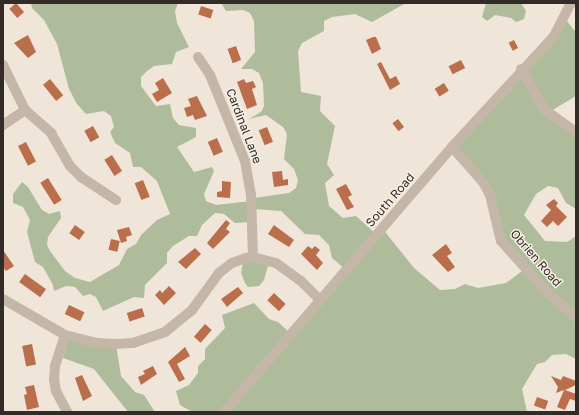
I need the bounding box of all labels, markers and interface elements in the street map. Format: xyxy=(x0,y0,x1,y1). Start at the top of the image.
street label: Cardinal Lane xyxy=(223,86,265,166)
street label: South Road xyxy=(363,170,417,230)
street label: Obrien Road xyxy=(507,227,565,289)

